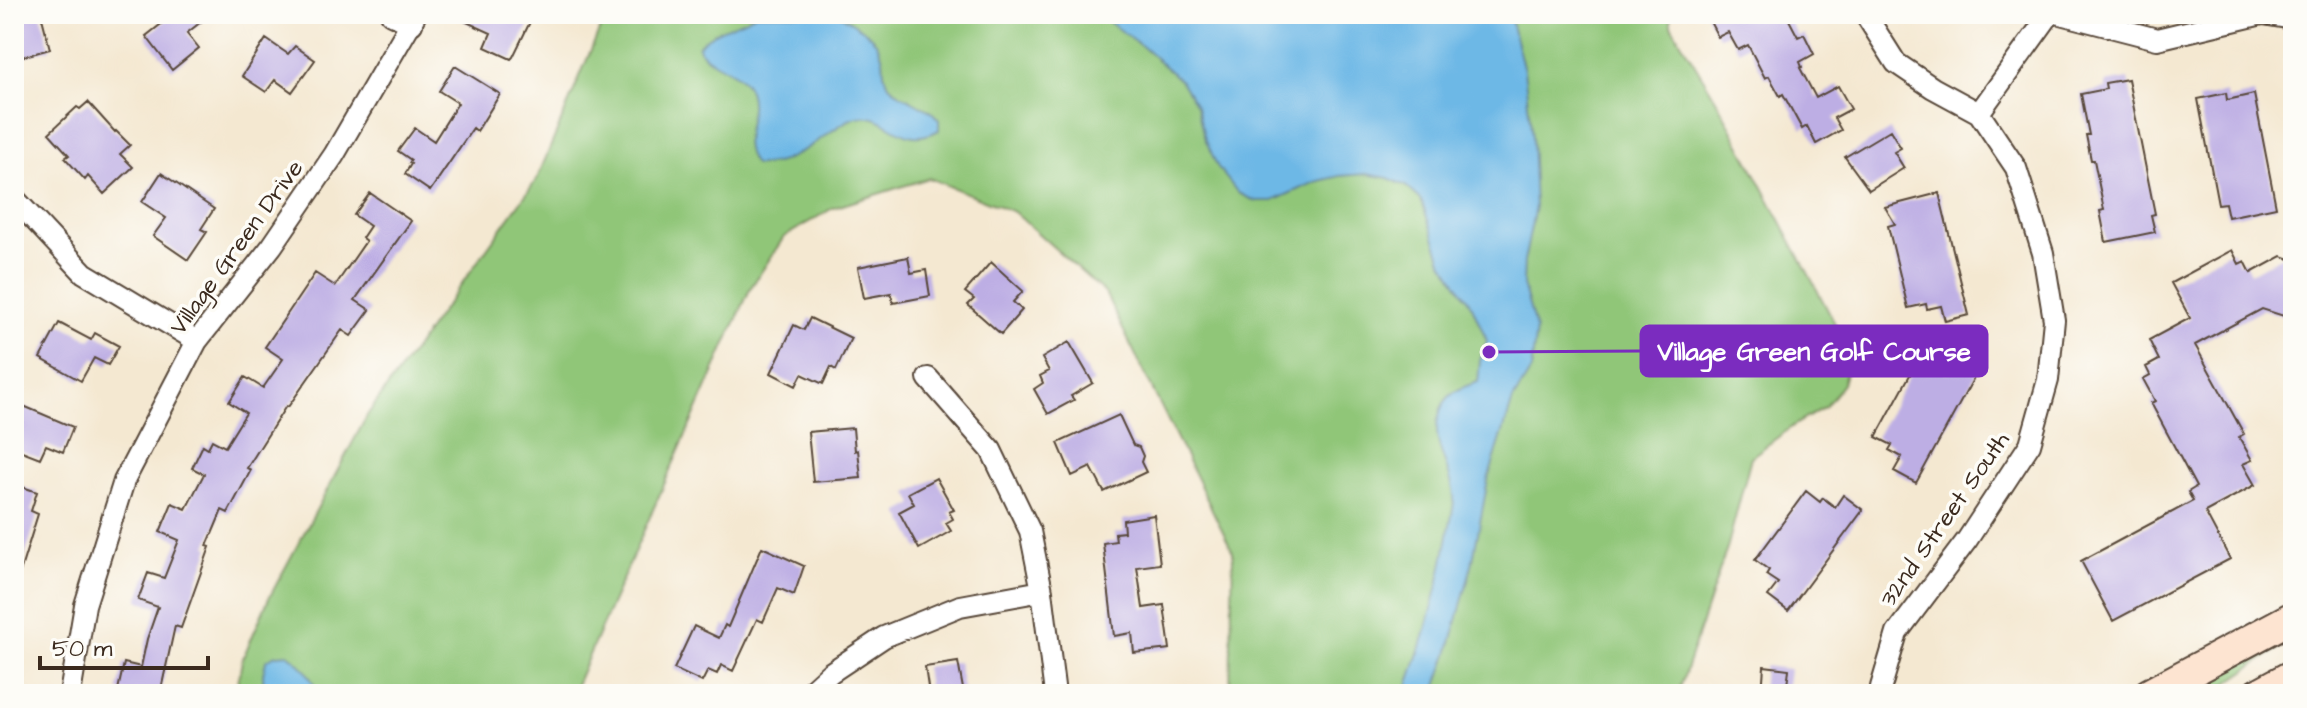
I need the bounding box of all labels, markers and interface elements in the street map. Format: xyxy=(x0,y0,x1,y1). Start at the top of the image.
street label: Village Green Drive xyxy=(162,153,313,343)
callout: Village Green Golf Course xyxy=(1641,326,1987,376)
text: Village Green Golf Course xyxy=(1656,334,1971,373)
street label: 32nd Street South xyxy=(1872,425,2018,614)
scale bar xyxy=(40,620,208,670)
text: 50 m xyxy=(52,632,113,666)

